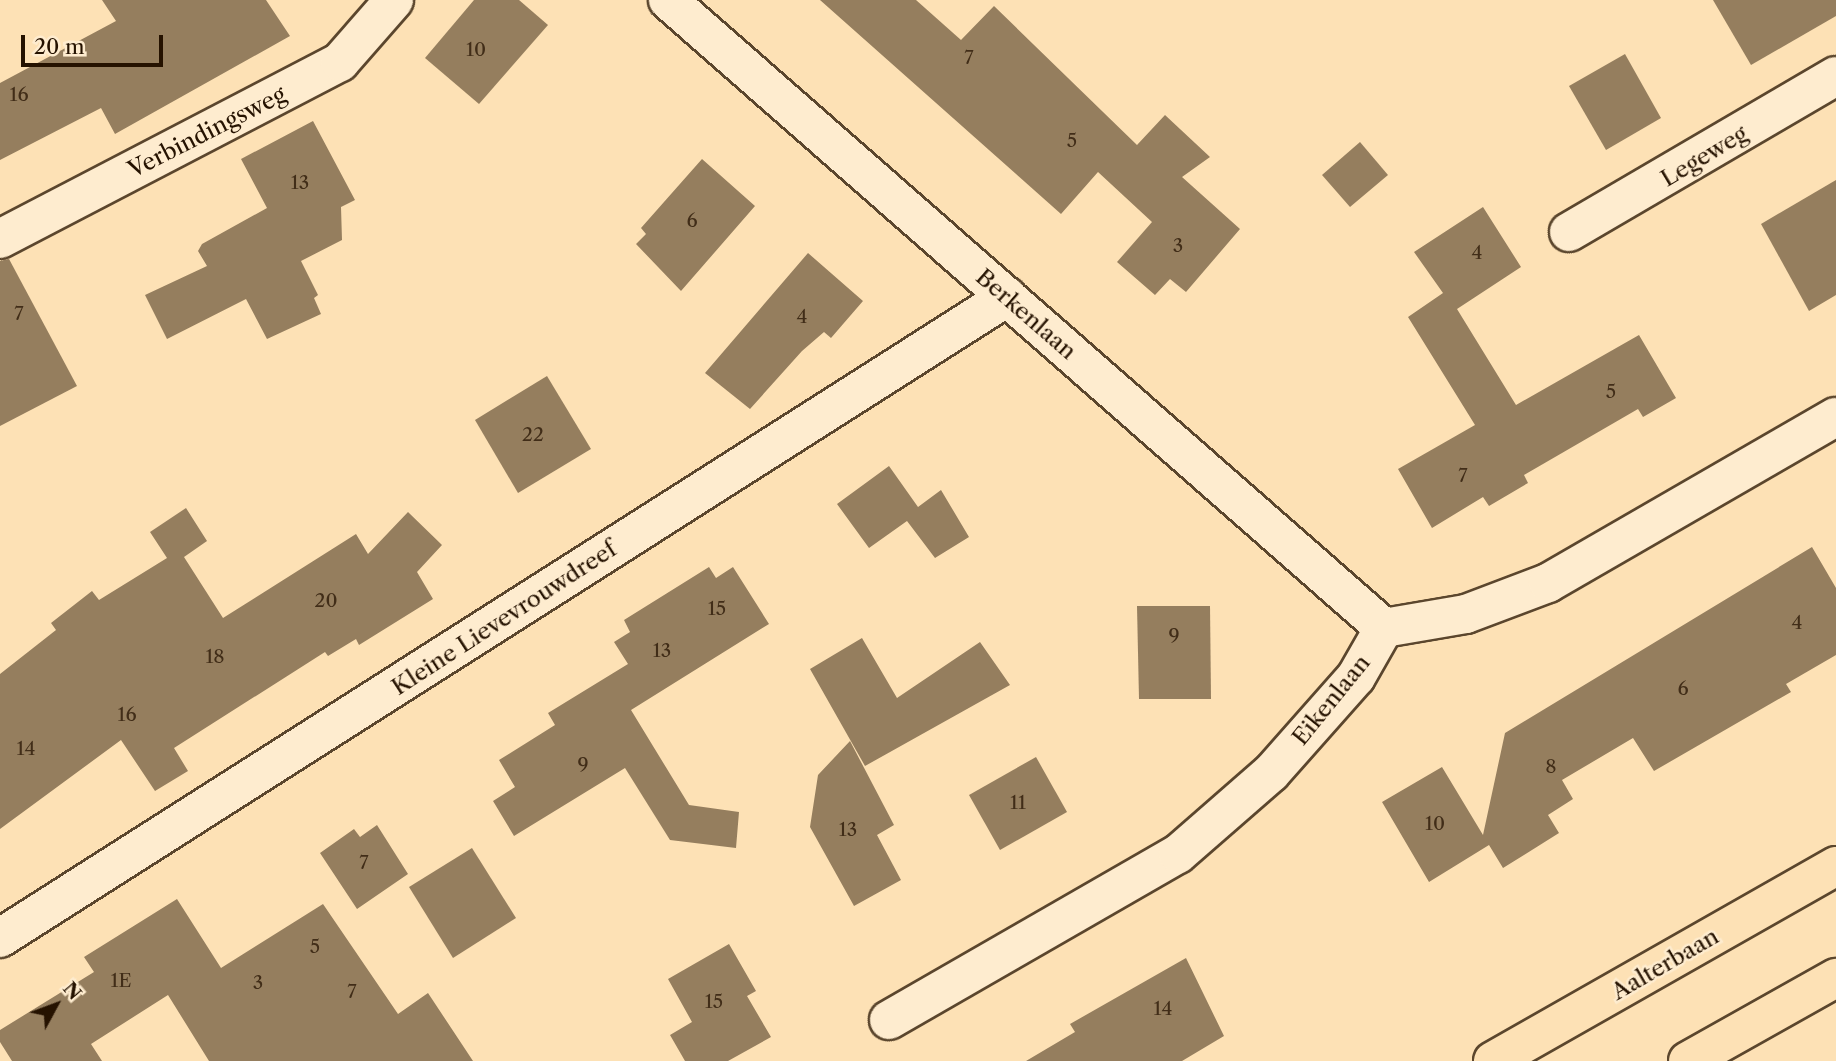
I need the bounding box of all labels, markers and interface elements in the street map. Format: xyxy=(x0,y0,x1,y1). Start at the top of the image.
scale bar xyxy=(24,21,166,65)
text: 20 m xyxy=(34,34,85,59)
house number: 10 xyxy=(466,39,486,61)
house number: 7 xyxy=(964,47,974,69)
street label: Verbindingsweg xyxy=(124,80,290,184)
house number: 16 xyxy=(9,84,29,106)
street label: Legeweg xyxy=(1656,119,1752,193)
house number: 5 xyxy=(1067,130,1077,152)
house number: 13 xyxy=(291,172,309,194)
house number: 6 xyxy=(686,210,698,232)
house number: 3 xyxy=(1173,235,1183,257)
house number: 4 xyxy=(1472,242,1482,264)
street label: Berkenlaan xyxy=(970,263,1082,365)
house number: 7 xyxy=(14,303,24,325)
house number: 4 xyxy=(797,306,807,328)
house number: 5 xyxy=(1606,381,1616,403)
house number: 22 xyxy=(522,424,544,446)
house number: 7 xyxy=(1458,465,1468,487)
street label: Kleine Lievevrouwdreef xyxy=(386,535,622,701)
house number: 20 xyxy=(315,590,337,612)
house number: 15 xyxy=(708,598,726,620)
house number: 4 xyxy=(1792,612,1802,634)
house number: 9 xyxy=(1168,625,1180,647)
house number: 13 xyxy=(653,640,671,662)
house number: 18 xyxy=(205,646,225,668)
street label: Eikenlaan xyxy=(1286,649,1376,751)
house number: 6 xyxy=(1677,678,1689,700)
house number: 16 xyxy=(117,704,137,726)
house number: 14 xyxy=(17,738,35,760)
house number: 9 xyxy=(577,754,589,776)
house number: 8 xyxy=(1545,756,1557,778)
house number: 11 xyxy=(1010,792,1026,814)
house number: 10 xyxy=(1425,813,1445,835)
house number: 13 xyxy=(839,819,857,841)
house number: 7 xyxy=(359,852,369,874)
street label: Aalterbaan xyxy=(1606,922,1724,1006)
house number: 5 xyxy=(310,936,320,958)
north arrow xyxy=(21,970,91,1040)
house number: 1E xyxy=(110,970,132,992)
house number: 3 xyxy=(253,972,263,994)
text: N xyxy=(58,977,86,1005)
house number: 7 xyxy=(347,981,357,1003)
house number: 15 xyxy=(705,991,723,1013)
house number: 14 xyxy=(1154,998,1172,1020)

